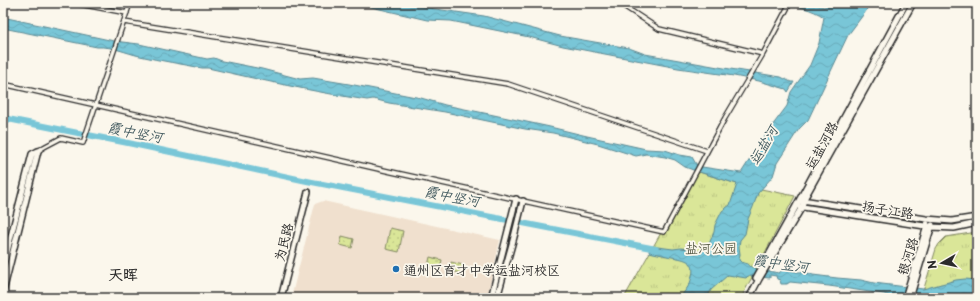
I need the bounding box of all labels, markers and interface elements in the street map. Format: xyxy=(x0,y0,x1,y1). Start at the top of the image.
water label: 霞中竖河 xyxy=(106,116,166,148)
street label: 运盐河路 xyxy=(800,118,842,172)
water label: 运盐河 xyxy=(743,120,784,168)
water label: 霞中竖河 xyxy=(423,180,483,212)
street label: 扬子江路 xyxy=(861,196,915,222)
street label: 为民路 xyxy=(269,221,297,263)
street label: 银河路 xyxy=(892,235,922,277)
park label: 盐河公园 xyxy=(685,238,737,257)
north arrow xyxy=(922,243,962,283)
water label: 霞中竖河 xyxy=(752,249,812,278)
text: N xyxy=(923,259,941,270)
place label: 通州区育才中学运盐河校区 xyxy=(404,260,560,279)
district label: 天晖 xyxy=(108,262,138,285)
marker: 通州区育才中学运盐河校区 xyxy=(391,264,401,274)

